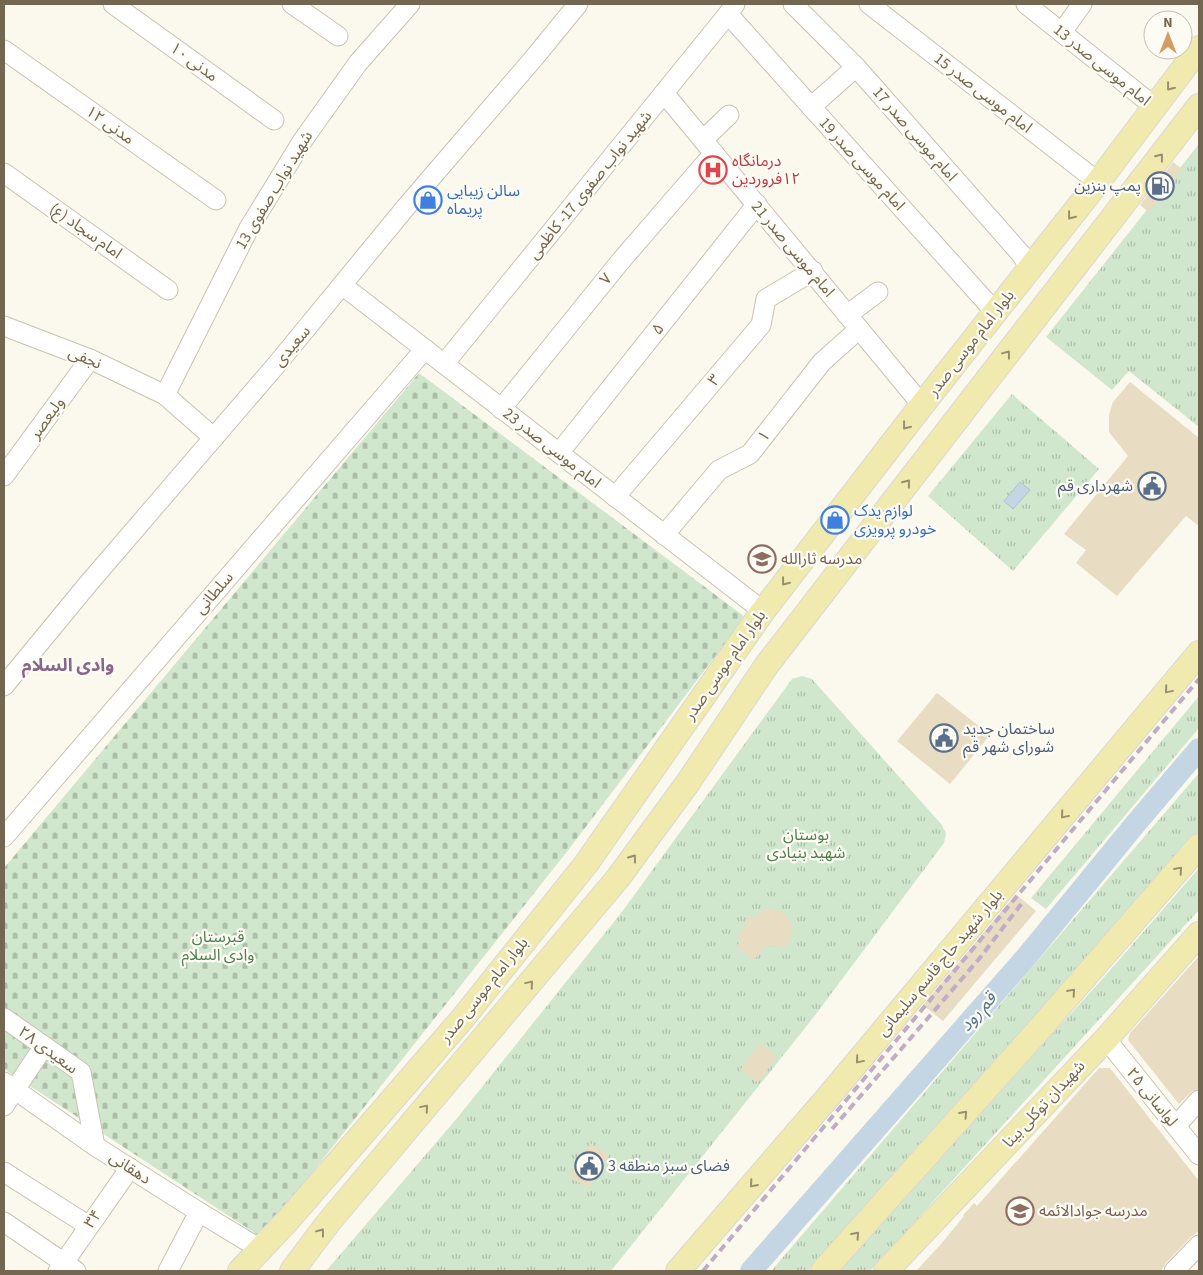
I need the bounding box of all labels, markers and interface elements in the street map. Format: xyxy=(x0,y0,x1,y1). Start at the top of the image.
north arrow xyxy=(1143,10,1193,60)
text: N xyxy=(1163,13,1173,33)
street label: امام موسی صدر 13 xyxy=(1048,19,1155,112)
street label: مدنی ۱۰ xyxy=(165,37,223,87)
street label: امام موسی صدر 15 xyxy=(929,48,1037,139)
one-way arrow xyxy=(1168,81,1176,90)
street label: امام موسی صدر 17 xyxy=(867,82,962,187)
street label: مدنی ۱۲ xyxy=(81,100,139,150)
street label: شهید نواب صفوی 17- کاظمی xyxy=(523,106,657,264)
street label: امام موسی صدر 19 xyxy=(813,112,910,216)
street label: شهید نواب صفوی 13 xyxy=(230,127,318,253)
place label: درمانگاه ١٢فروردین xyxy=(732,150,800,190)
one-way arrow xyxy=(1154,153,1163,163)
hospital icon: درمانگاه ١٢فروردین xyxy=(698,155,728,185)
fuel station icon: پمپ بنزین xyxy=(1145,171,1175,201)
place label: پمپ بنزین xyxy=(1074,175,1141,197)
place label: سالن زیبایی پریماه xyxy=(447,180,520,220)
shop icon: سالن زیبایی پریماه xyxy=(413,185,443,215)
street label: امام موسی صدر 21 xyxy=(745,196,840,302)
street label: امام سجاد (ع) xyxy=(45,198,127,265)
one-way arrow xyxy=(1069,210,1077,219)
street label: ۷ xyxy=(595,269,617,289)
street label: بلوار امام موسی صدر xyxy=(922,285,1020,402)
street label: ۵ xyxy=(647,319,669,339)
street label: سعیدی xyxy=(268,321,316,371)
street label: نجفی xyxy=(65,341,105,375)
one-way arrow xyxy=(1001,351,1009,360)
street label: ۳ xyxy=(703,369,725,391)
street label: ولیعصر xyxy=(24,392,70,444)
street label: امام موسی صدر 23 xyxy=(498,403,606,494)
one-way arrow xyxy=(903,420,911,429)
street label: ۱ xyxy=(753,426,775,446)
public building icon: شهرداری قم xyxy=(1137,471,1167,501)
place label: شهرداری قم xyxy=(1058,475,1133,498)
one-way arrow xyxy=(902,480,910,489)
place label: لوازم یدک خودرو پرویزی xyxy=(854,500,936,540)
shop icon: لوازم یدک خودرو پرویزی xyxy=(820,505,850,535)
school or university icon: مدرسه ثارالله xyxy=(747,544,777,574)
place label: مدرسه ثارالله xyxy=(781,548,862,570)
street label: سلطانی xyxy=(189,567,239,619)
one-way arrow xyxy=(782,576,791,586)
street label: بلوار امام موسی صدر xyxy=(678,606,772,726)
district label: وادی السلام xyxy=(22,653,114,678)
one-way arrow xyxy=(1165,684,1174,693)
place label: ساختمان جدید شورای شهر قم xyxy=(963,718,1055,759)
public building icon: ساختمان جدید شورای شهر قم xyxy=(929,723,959,753)
one-way arrow xyxy=(1060,809,1069,818)
park label: بوستان شهید بنیادی xyxy=(767,824,845,864)
one-way arrow xyxy=(627,854,636,864)
one-way arrow xyxy=(1173,866,1182,875)
street label: بلوار شهید حاج قاسم سلیمانی xyxy=(872,885,1009,1042)
park label: قبرستان وادی السلام xyxy=(182,926,254,967)
street label: بلوار امام موسی صدر xyxy=(434,933,534,1049)
one-way arrow xyxy=(524,980,533,989)
water label: قم رود xyxy=(954,986,1004,1038)
one-way arrow xyxy=(1066,989,1075,998)
street label: سعیدی ۲۸ xyxy=(14,1021,82,1079)
one-way arrow xyxy=(855,1055,864,1064)
street label: شهیدان توکلی بینا xyxy=(998,1055,1090,1153)
street label: لواسانی ۲۵ xyxy=(1121,1063,1183,1131)
one-way arrow xyxy=(419,1104,428,1113)
one-way arrow xyxy=(958,1110,967,1119)
street label: دهقانی xyxy=(105,1146,155,1190)
public building icon: فضای سبز منطقه 3 xyxy=(574,1151,604,1181)
place label: فضای سبز منطقه 3 xyxy=(608,1155,730,1177)
one-way arrow xyxy=(750,1178,759,1187)
school or university icon: مدرسه جوادالائمه xyxy=(1005,1196,1035,1226)
place label: مدرسه جوادالائمه xyxy=(1039,1200,1148,1222)
street label: ۳۴ xyxy=(79,1205,107,1233)
one-way arrow xyxy=(315,1229,324,1238)
one-way arrow xyxy=(850,1231,859,1240)

